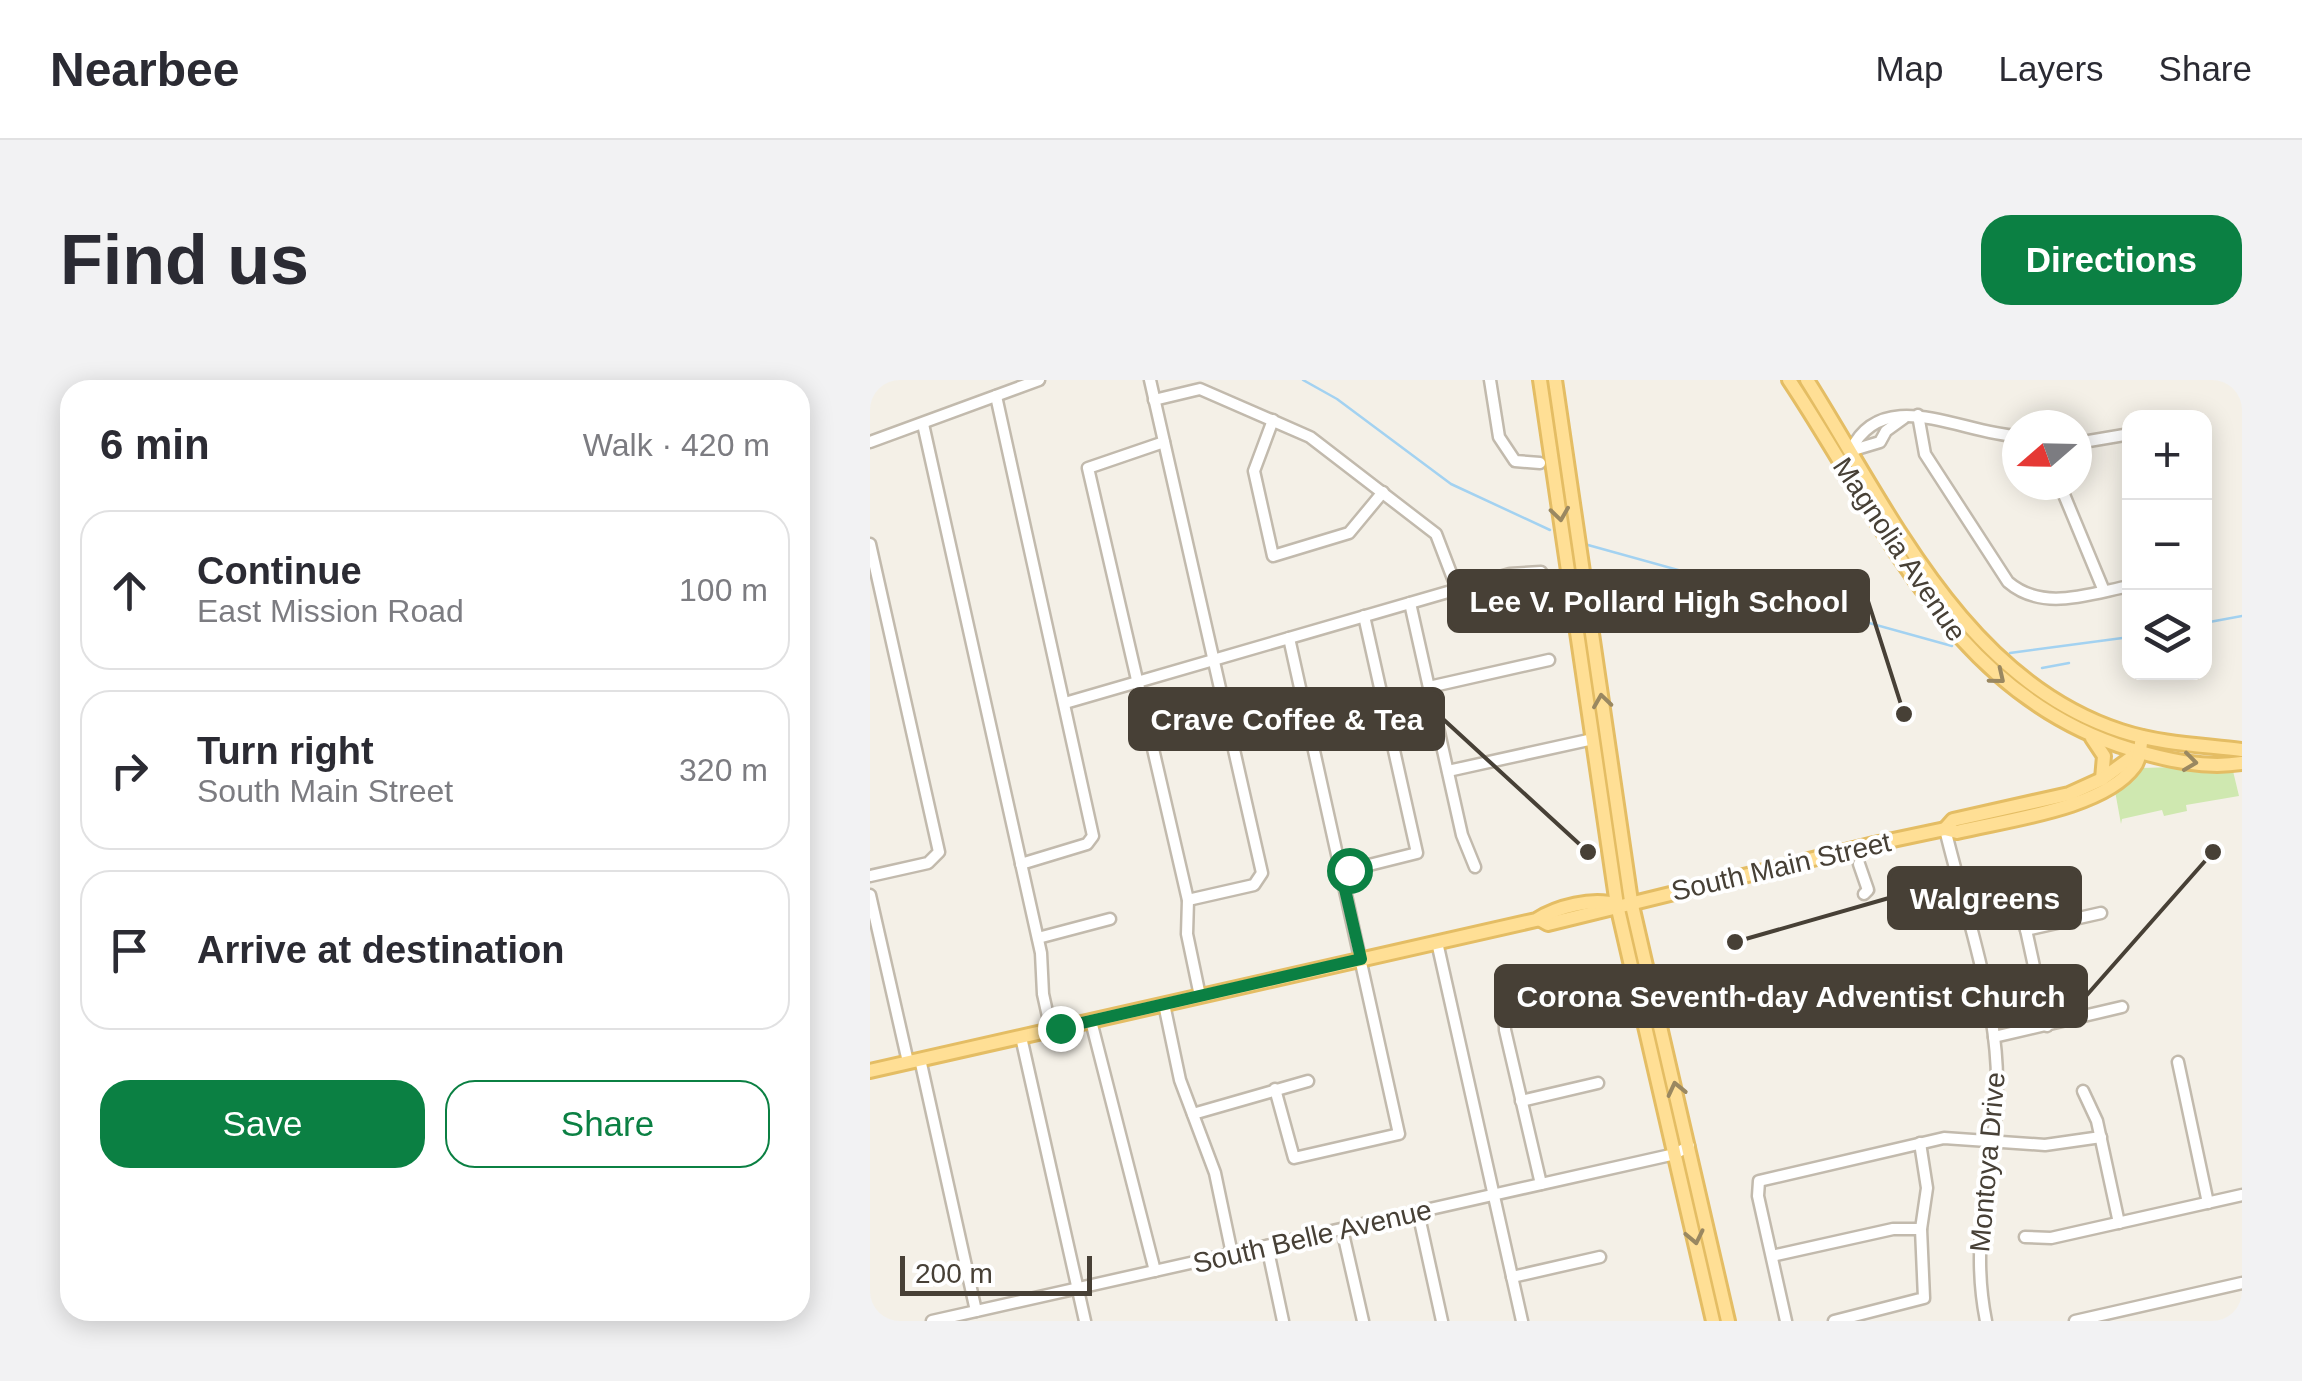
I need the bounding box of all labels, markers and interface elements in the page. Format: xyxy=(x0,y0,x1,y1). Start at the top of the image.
text: Nearbee xyxy=(50,43,239,96)
text: Map xyxy=(1875,49,1944,88)
text: Layers xyxy=(1999,49,2104,88)
text: Share xyxy=(2159,49,2252,88)
button: Directions xyxy=(1981,215,2242,305)
text: Find us xyxy=(60,221,309,299)
north arrow xyxy=(2002,410,2092,500)
map controls xyxy=(2122,410,2212,680)
button: + xyxy=(2122,410,2212,500)
text: 6 min xyxy=(100,421,210,468)
text: Walk · 420 m xyxy=(583,427,770,463)
street label: Magnolia Avenue xyxy=(1827,452,1972,647)
button: − xyxy=(2122,500,2212,590)
one-way arrow xyxy=(1548,506,1569,522)
text: Continue xyxy=(197,550,362,592)
icon: ahead xyxy=(102,563,157,618)
callout: Lee V. Pollard High School xyxy=(1449,571,1868,631)
text: 100 m xyxy=(679,572,768,608)
text: Lee V. Pollard High School xyxy=(1470,585,1848,618)
button: layers xyxy=(2122,590,2212,680)
text: East Mission Road xyxy=(197,593,464,629)
one-way arrow xyxy=(1987,665,2005,683)
callout: Crave Coffee & Tea xyxy=(1130,689,1443,749)
one-way arrow xyxy=(1593,693,1614,709)
text: Crave Coffee & Tea xyxy=(1151,703,1424,736)
text: Turn right xyxy=(197,730,374,772)
icon: right xyxy=(102,743,157,798)
one-way arrow xyxy=(2182,751,2198,772)
text: 320 m xyxy=(679,752,768,788)
text: South Main Street xyxy=(197,773,453,809)
street label: South Main Street xyxy=(1668,826,1894,907)
route start xyxy=(1327,848,1373,894)
callout: Walgreens xyxy=(1889,868,2080,928)
text: Walgreens xyxy=(1910,882,2060,915)
icon: arrive xyxy=(102,923,157,978)
text: Arrive at destination xyxy=(197,929,564,971)
callout: Corona Seventh-day Adventist Church xyxy=(1496,966,2086,1026)
text: Corona Seventh-day Adventist Church xyxy=(1517,980,2065,1013)
route end xyxy=(1038,1006,1084,1052)
street label: Montoya Drive xyxy=(1964,1071,2011,1253)
button: Save xyxy=(100,1080,425,1168)
button: Share xyxy=(445,1080,770,1168)
one-way arrow xyxy=(1667,1080,1688,1097)
street label: South Belle Avenue xyxy=(1190,1194,1434,1279)
one-way arrow xyxy=(1683,1228,1704,1245)
scale bar xyxy=(900,1251,1092,1296)
text: 200 m xyxy=(915,1258,993,1289)

